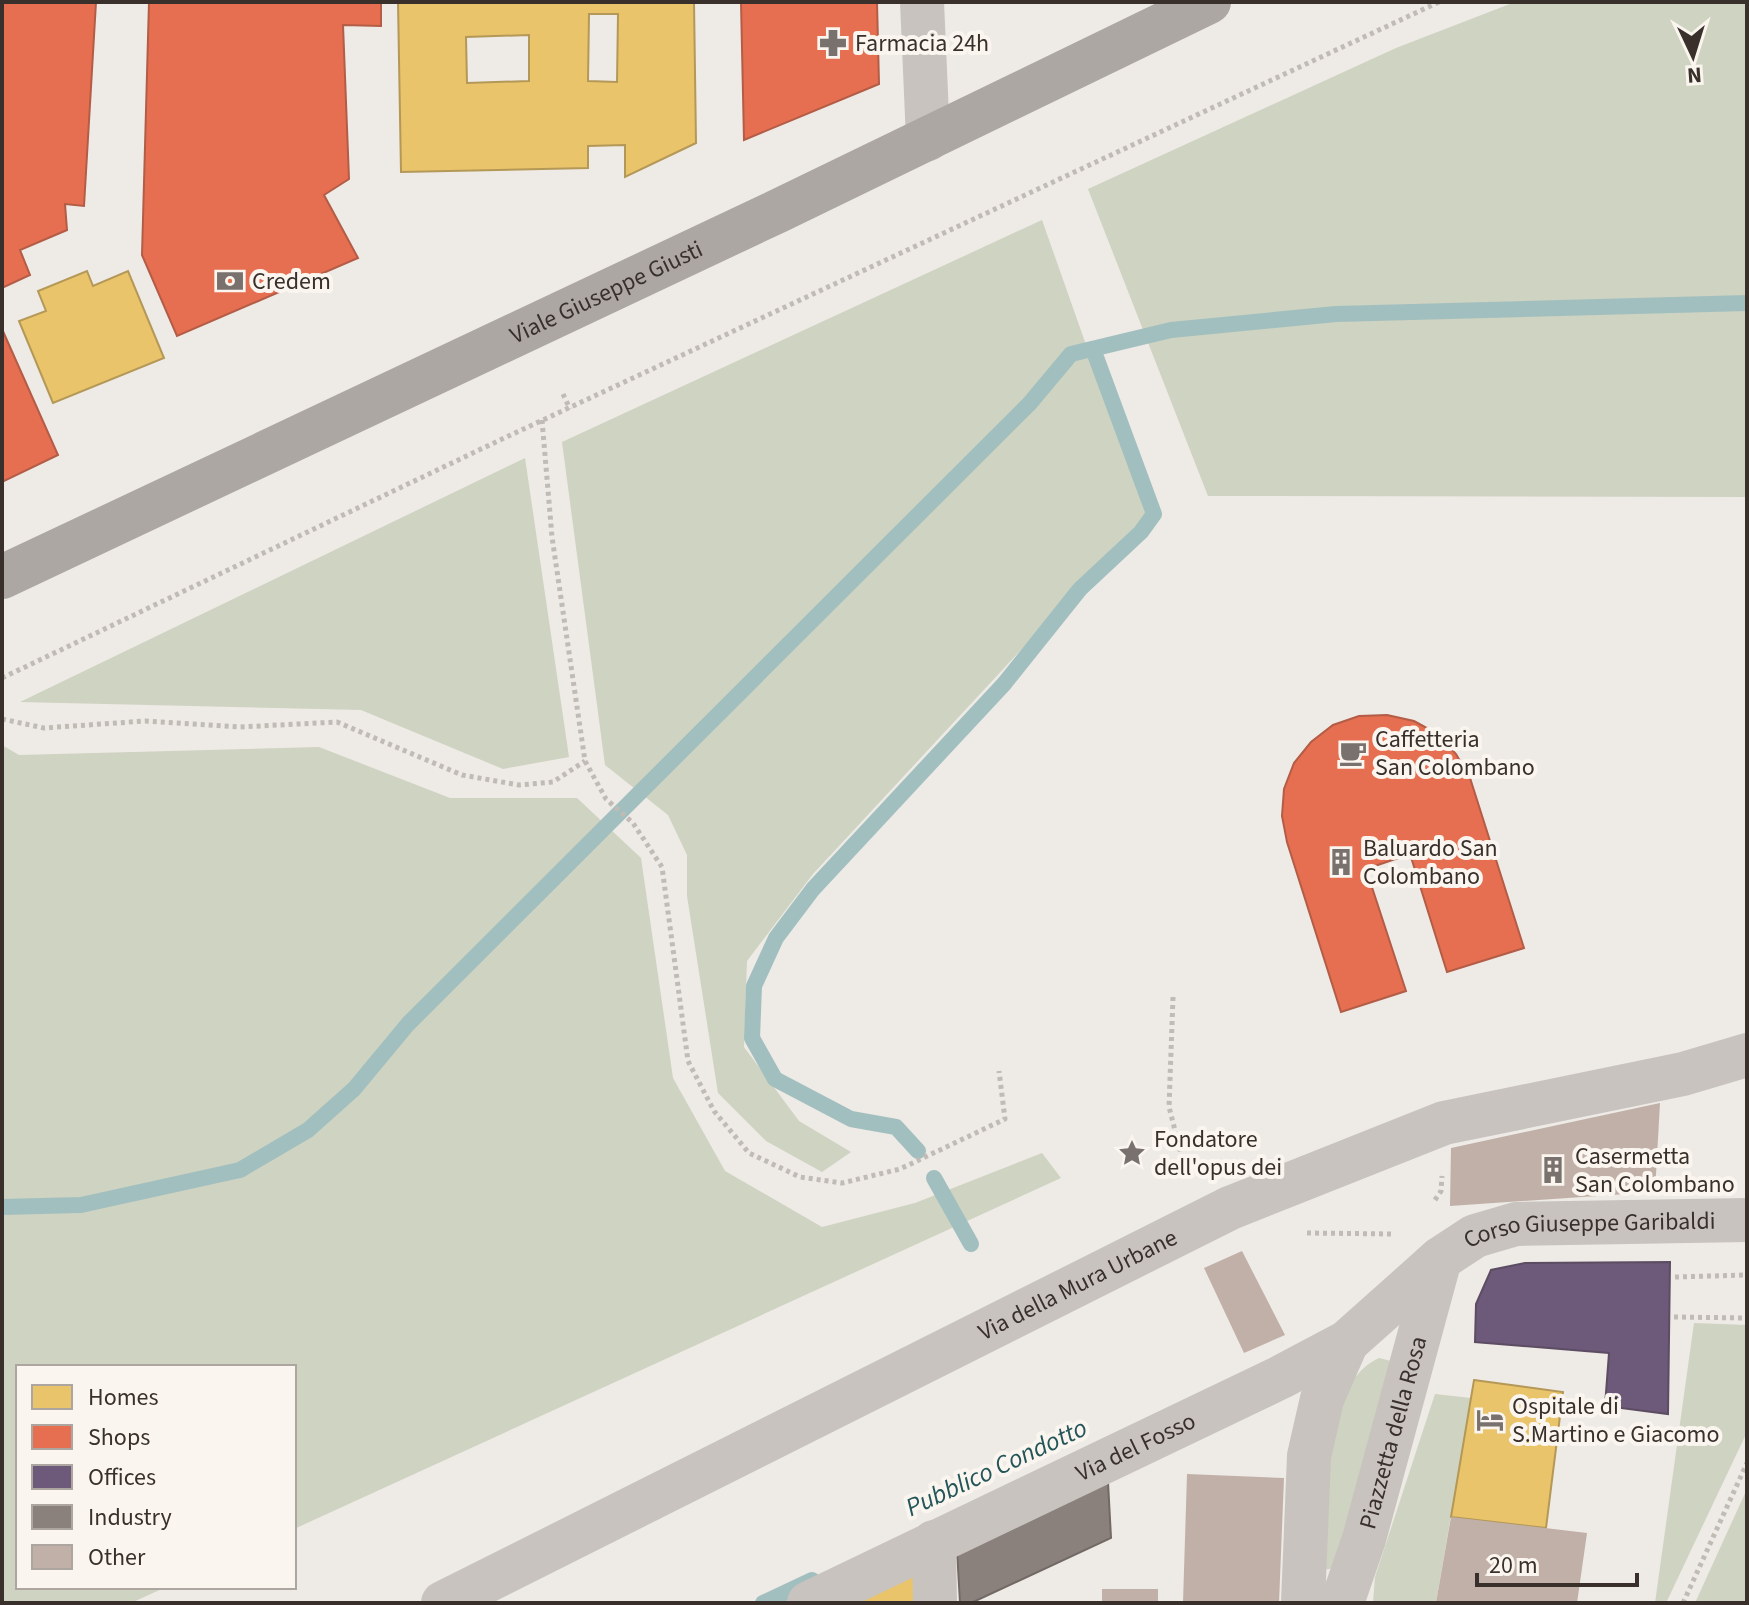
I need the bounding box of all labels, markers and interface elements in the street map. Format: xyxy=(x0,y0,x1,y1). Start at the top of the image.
north arrow xyxy=(1653,16,1733,96)
place label: Farmacia 24h xyxy=(855,26,989,61)
pharmacy icon: Farmacia 24h xyxy=(818,28,848,58)
text: N xyxy=(1686,58,1703,91)
street label: Viale Giuseppe Giusti xyxy=(504,232,709,353)
place label: Credem xyxy=(252,264,331,299)
bank icon: Credem xyxy=(215,266,245,296)
place label: Caffetteria San Colombano xyxy=(1375,722,1535,785)
cafe icon: Caffetteria San Colombano xyxy=(1338,738,1368,768)
place label: Baluardo San Colombano xyxy=(1363,831,1498,894)
building icon: Baluardo San Colombano xyxy=(1326,847,1356,877)
place label: Fondatore dell'opus dei xyxy=(1154,1122,1282,1185)
place icon: Fondatore dell'opus dei xyxy=(1117,1138,1147,1168)
place label: Casermetta San Colombano xyxy=(1575,1139,1735,1202)
building icon: Casermetta San Colombano xyxy=(1538,1155,1568,1185)
street label: Corso Giuseppe Garibaldi xyxy=(1456,1204,1716,1257)
street label: Via della Mura Urbane xyxy=(972,1220,1183,1350)
street label: Piazzetta della Rosa xyxy=(1350,1332,1436,1533)
legend xyxy=(16,1365,296,1589)
text: Homes xyxy=(88,1380,159,1415)
place label: Ospitale di S.Martino e Giacomo xyxy=(1512,1389,1719,1452)
street label: Via del Fosso xyxy=(1070,1403,1201,1491)
hotel icon: Ospitale di S.Martino e Giacomo xyxy=(1475,1405,1505,1435)
water label: Pubblico Condotto xyxy=(899,1409,1093,1526)
text: Shops xyxy=(88,1420,150,1455)
text: Offices xyxy=(88,1460,156,1495)
text: Industry xyxy=(88,1500,172,1535)
scale bar xyxy=(1477,1537,1637,1587)
text: Other xyxy=(88,1540,146,1575)
text: 20 m xyxy=(1489,1548,1538,1583)

